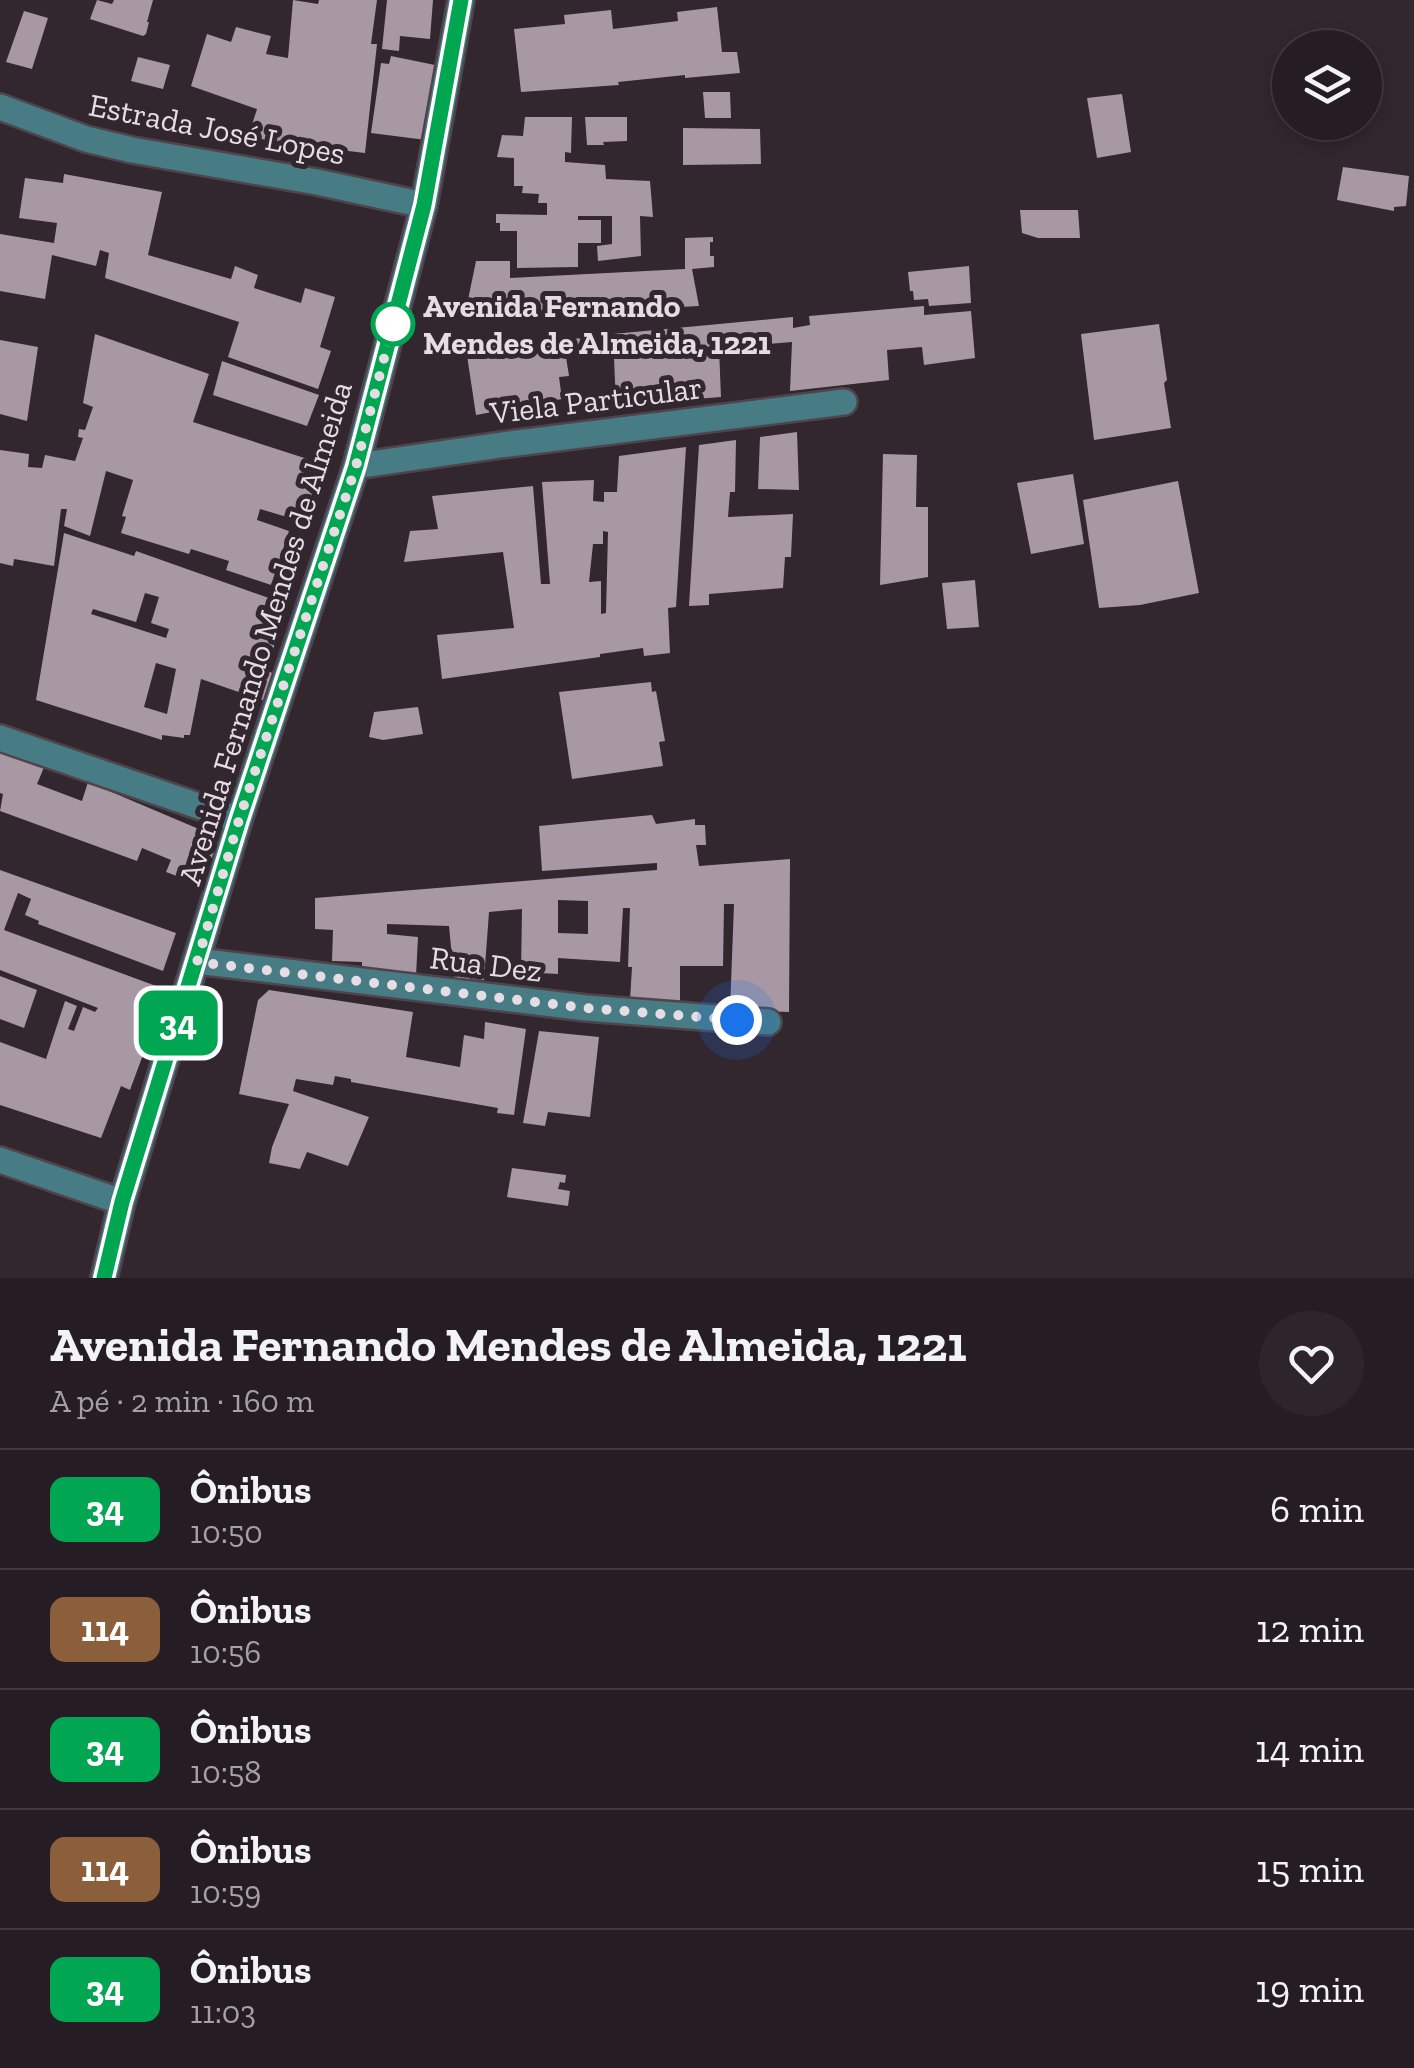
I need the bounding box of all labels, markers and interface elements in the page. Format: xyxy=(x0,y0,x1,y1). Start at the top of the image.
map controls xyxy=(1272,30,1382,140)
button: layers xyxy=(1272,30,1382,140)
street label: Estrada José Lopes xyxy=(86,86,348,172)
place label: Avenida Fernando Mendes de Almeida, 1221 xyxy=(423,287,771,362)
marker: Avenida Fernando Mendes de Almeida, 1221 xyxy=(372,303,414,345)
street label: Viela Particular xyxy=(487,368,704,432)
street label: Avenida Fernando Mendes de Almeida xyxy=(170,377,360,889)
street label: Rua Dez xyxy=(428,938,544,990)
line badge: 34 xyxy=(133,990,223,1056)
your location xyxy=(712,995,762,1045)
text: 34 xyxy=(159,1002,197,1044)
button: heart xyxy=(1259,1311,1364,1416)
text: Avenida Fernando Mendes de Almeida, 1221 xyxy=(50,1316,967,1373)
text: A pé · 2 min · 160 m xyxy=(50,1382,314,1420)
text: Ônibus xyxy=(190,1467,312,1513)
text: 6 min xyxy=(1270,1486,1364,1532)
text: 34 xyxy=(86,1488,124,1530)
text: 10:50 xyxy=(190,1513,263,1551)
text: Ônibus xyxy=(190,1587,312,1633)
text: 12 min xyxy=(1256,1606,1364,1652)
text: 114 xyxy=(81,1608,129,1650)
text: 10:56 xyxy=(190,1633,261,1671)
text: Ônibus xyxy=(190,1707,312,1753)
text: 14 min xyxy=(1255,1726,1364,1772)
text: 34 xyxy=(86,1728,124,1770)
text: 10:58 xyxy=(190,1753,262,1791)
text: Ônibus xyxy=(190,1827,312,1873)
text: 15 min xyxy=(1256,1846,1364,1892)
text: 114 xyxy=(81,1848,129,1890)
text: 10:59 xyxy=(190,1873,261,1911)
text: Ônibus xyxy=(190,1947,312,1993)
text: 19 min xyxy=(1255,1966,1364,2012)
text: 34 xyxy=(86,1968,124,2010)
text: 11:03 xyxy=(190,1993,256,2031)

